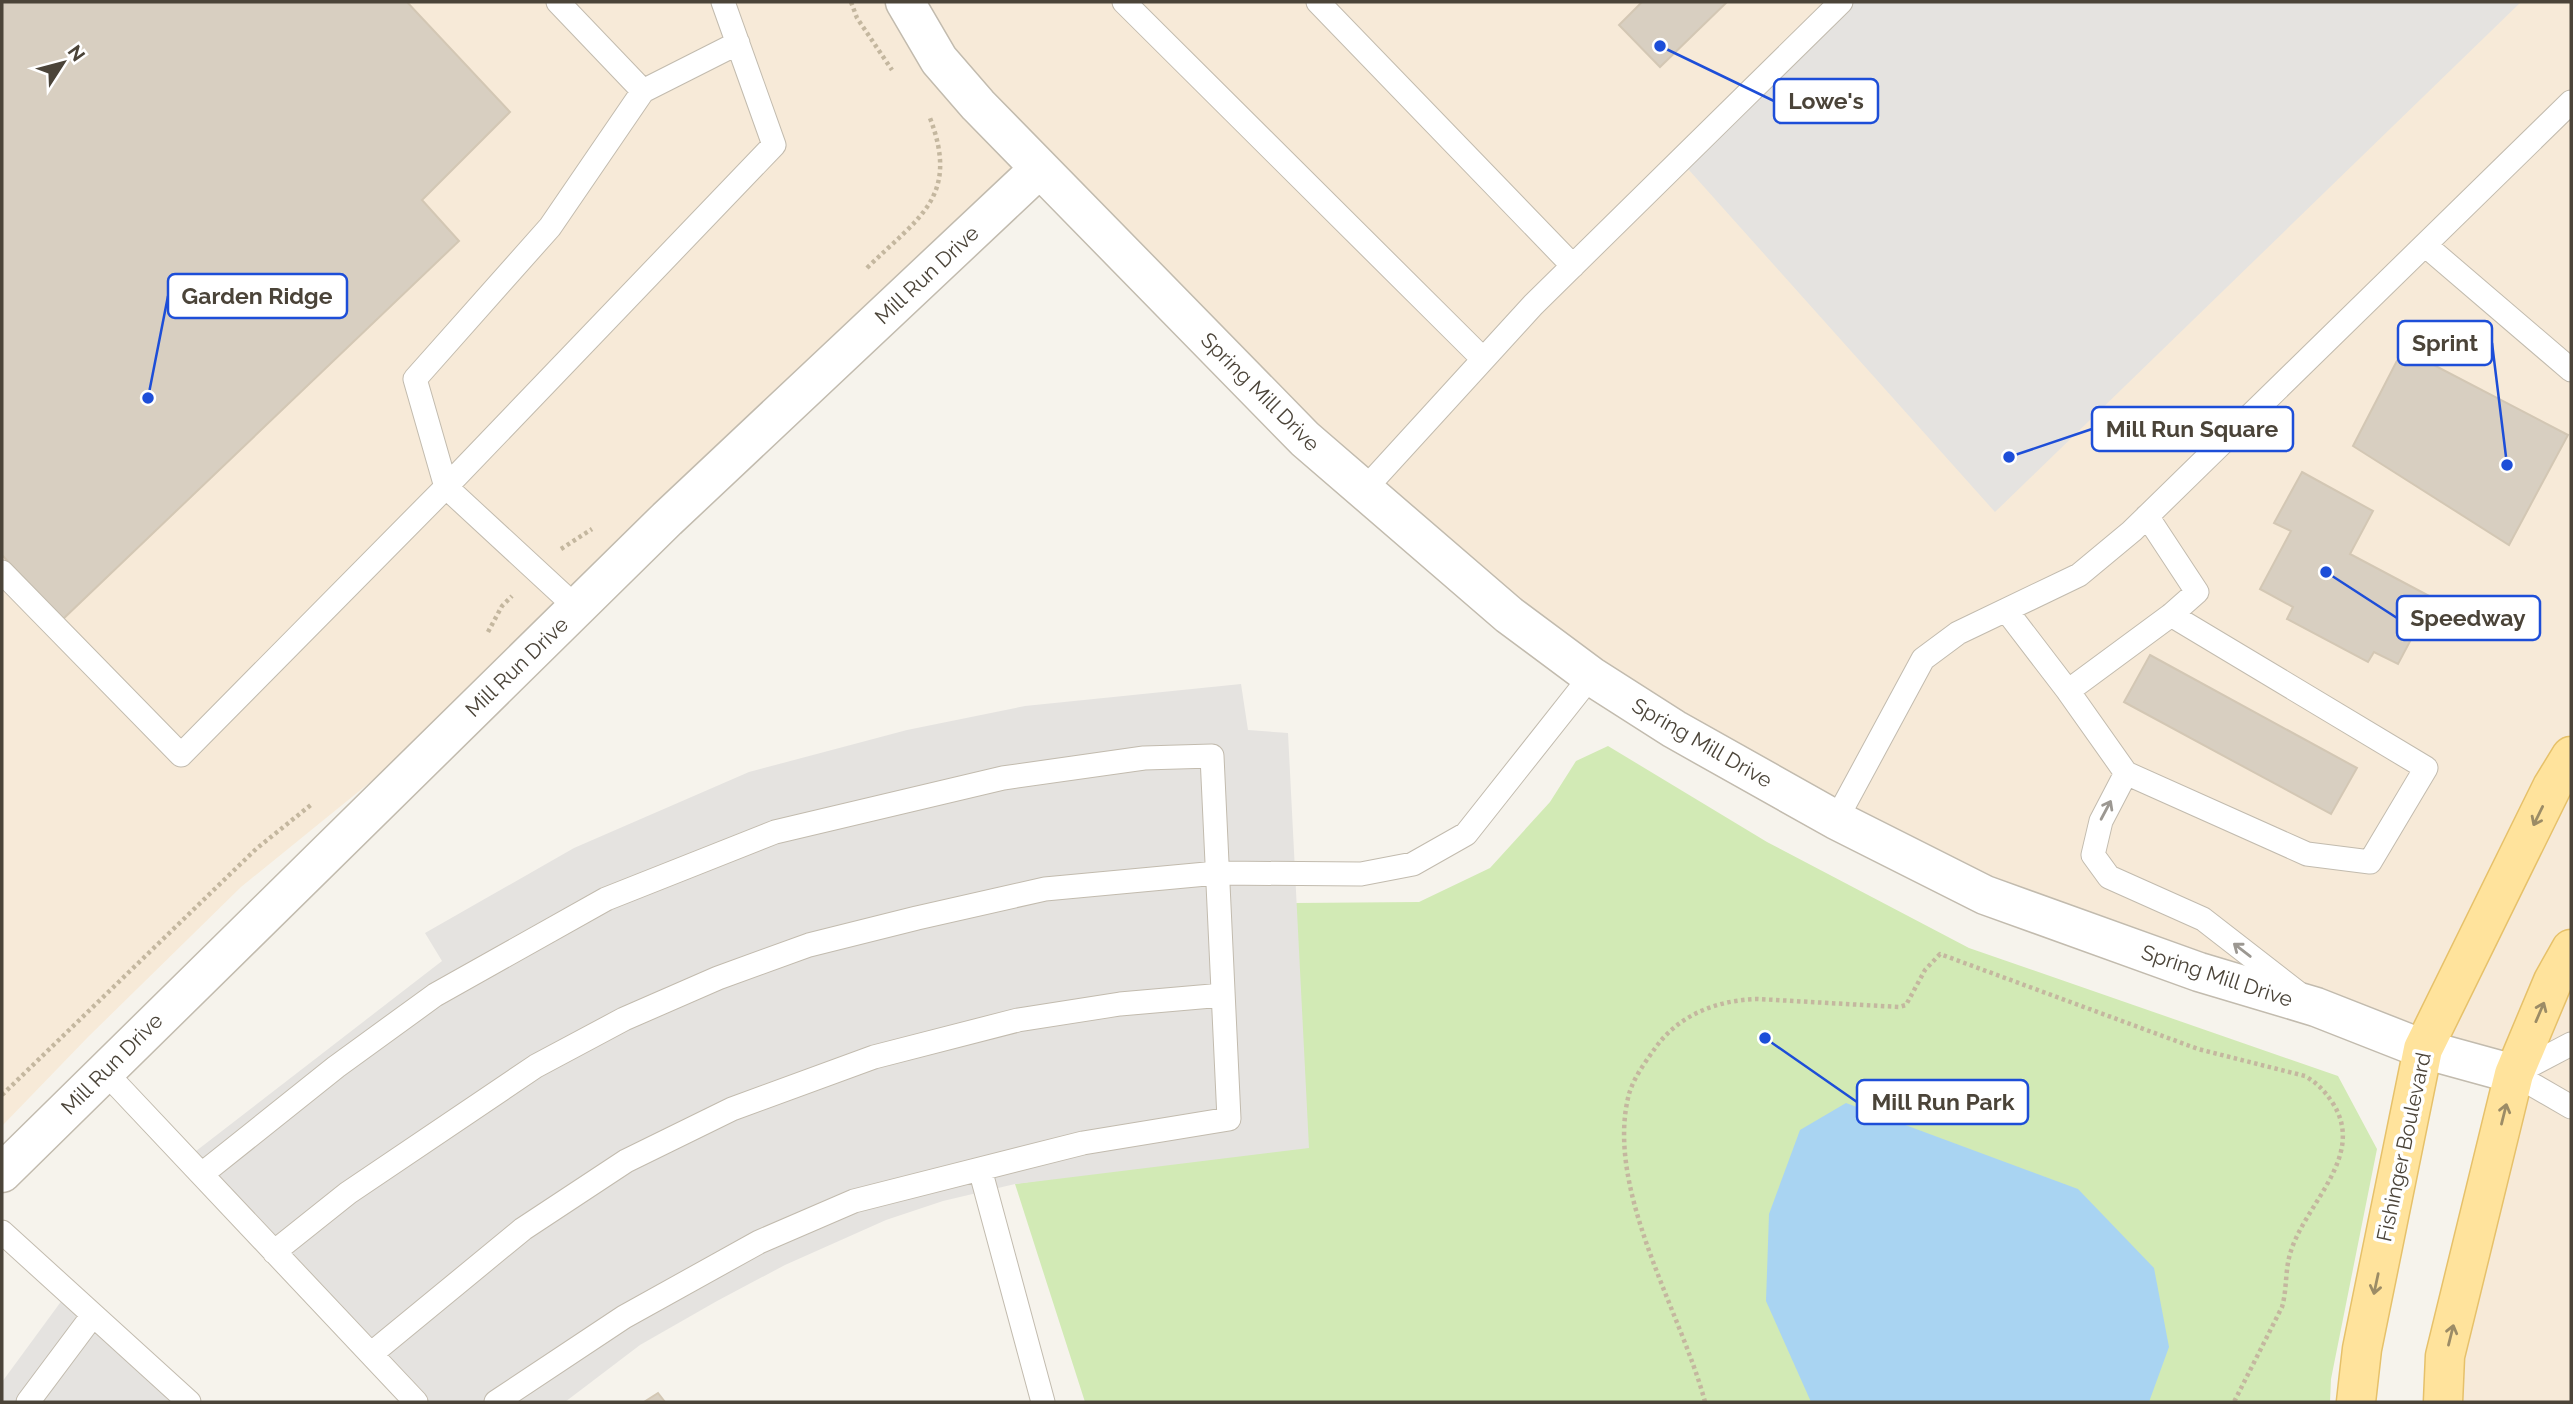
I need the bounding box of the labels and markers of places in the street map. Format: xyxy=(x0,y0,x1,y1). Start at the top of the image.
callout: Lowe's xyxy=(1774,79,1878,123)
callout: Garden Ridge xyxy=(168,274,347,318)
callout: Sprint xyxy=(2398,321,2492,365)
callout: Mill Run Square xyxy=(2092,407,2293,451)
callout: Speedway xyxy=(2397,596,2540,640)
callout: Mill Run Park xyxy=(1857,1080,2028,1124)

